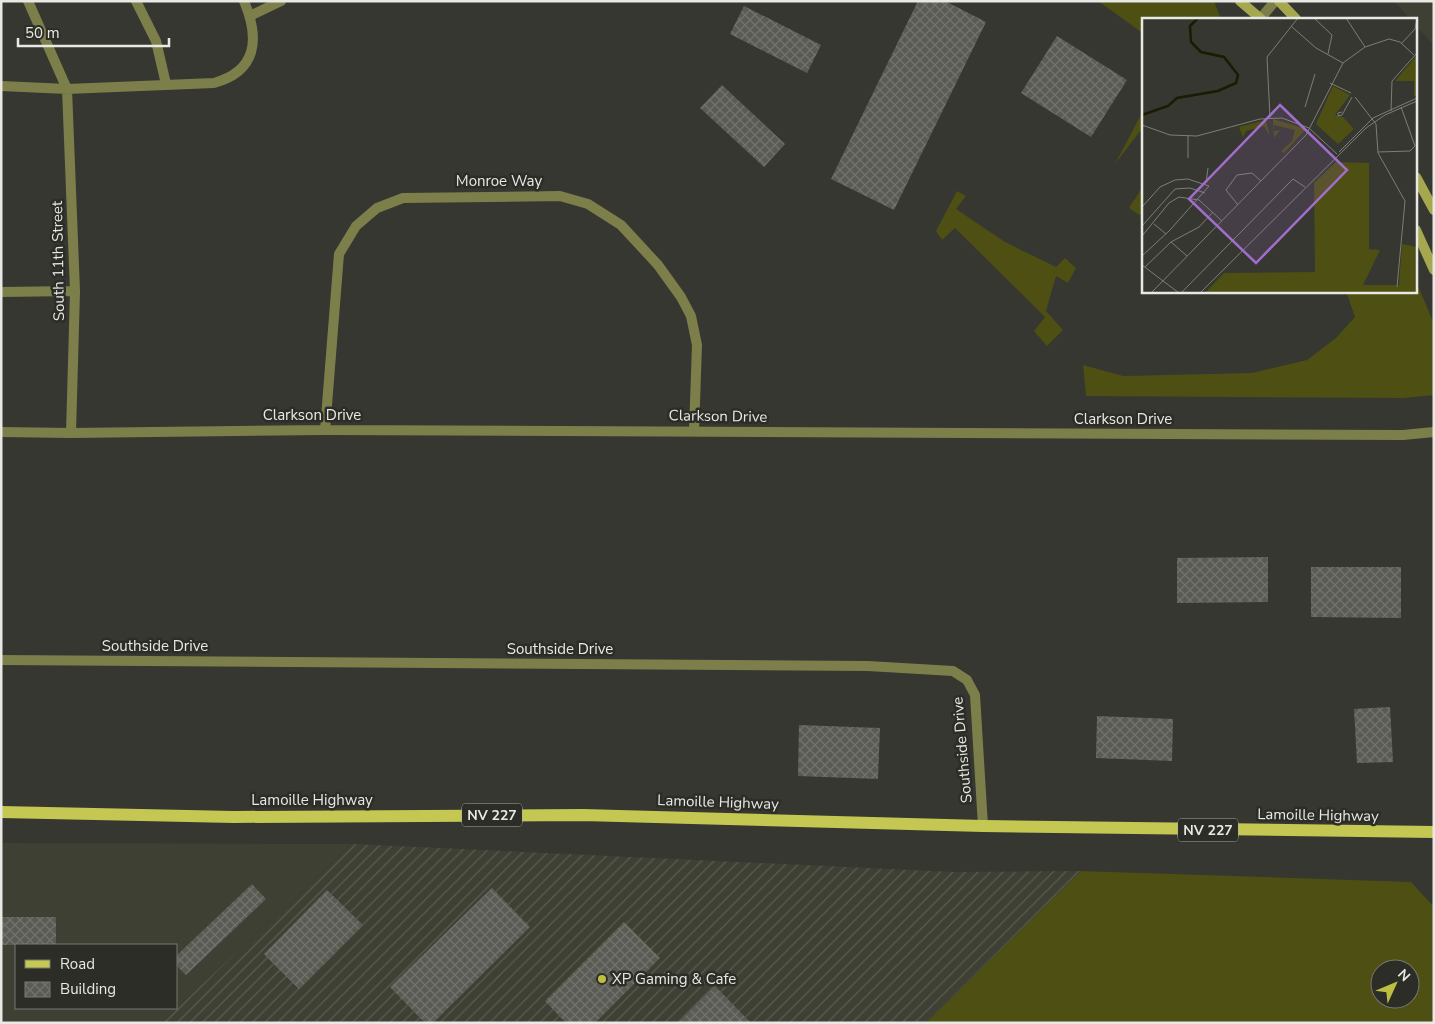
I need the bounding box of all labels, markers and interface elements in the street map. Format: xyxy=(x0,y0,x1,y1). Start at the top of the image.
scale bar xyxy=(18,15,169,47)
inset map xyxy=(1142,18,1418,292)
text: 50 m xyxy=(25,23,60,43)
street label: Monroe Way xyxy=(456,171,542,191)
street label: South 11th Street xyxy=(47,200,69,321)
street label: Clarkson Drive xyxy=(263,405,361,425)
street label: Clarkson Drive xyxy=(668,405,768,427)
street label: Clarkson Drive xyxy=(1074,409,1172,429)
street label: Southside Drive xyxy=(102,636,208,656)
street label: Southside Drive xyxy=(507,639,613,659)
street label: Southside Drive xyxy=(947,696,977,804)
street label: Lamoille Highway xyxy=(251,790,373,810)
street label: Lamoille Highway xyxy=(657,790,779,814)
road number: NV 227 xyxy=(462,804,522,826)
street label: Lamoille Highway xyxy=(1257,804,1379,826)
road number: NV 227 xyxy=(1178,818,1238,842)
legend xyxy=(15,944,178,1009)
text: Road xyxy=(60,954,95,974)
north arrow xyxy=(1370,959,1420,1009)
text: N xyxy=(1394,965,1414,986)
place label: XP Gaming & Cafe xyxy=(612,969,736,989)
marker: XP Gaming & Cafe xyxy=(596,973,608,985)
text: Building xyxy=(60,979,116,999)

